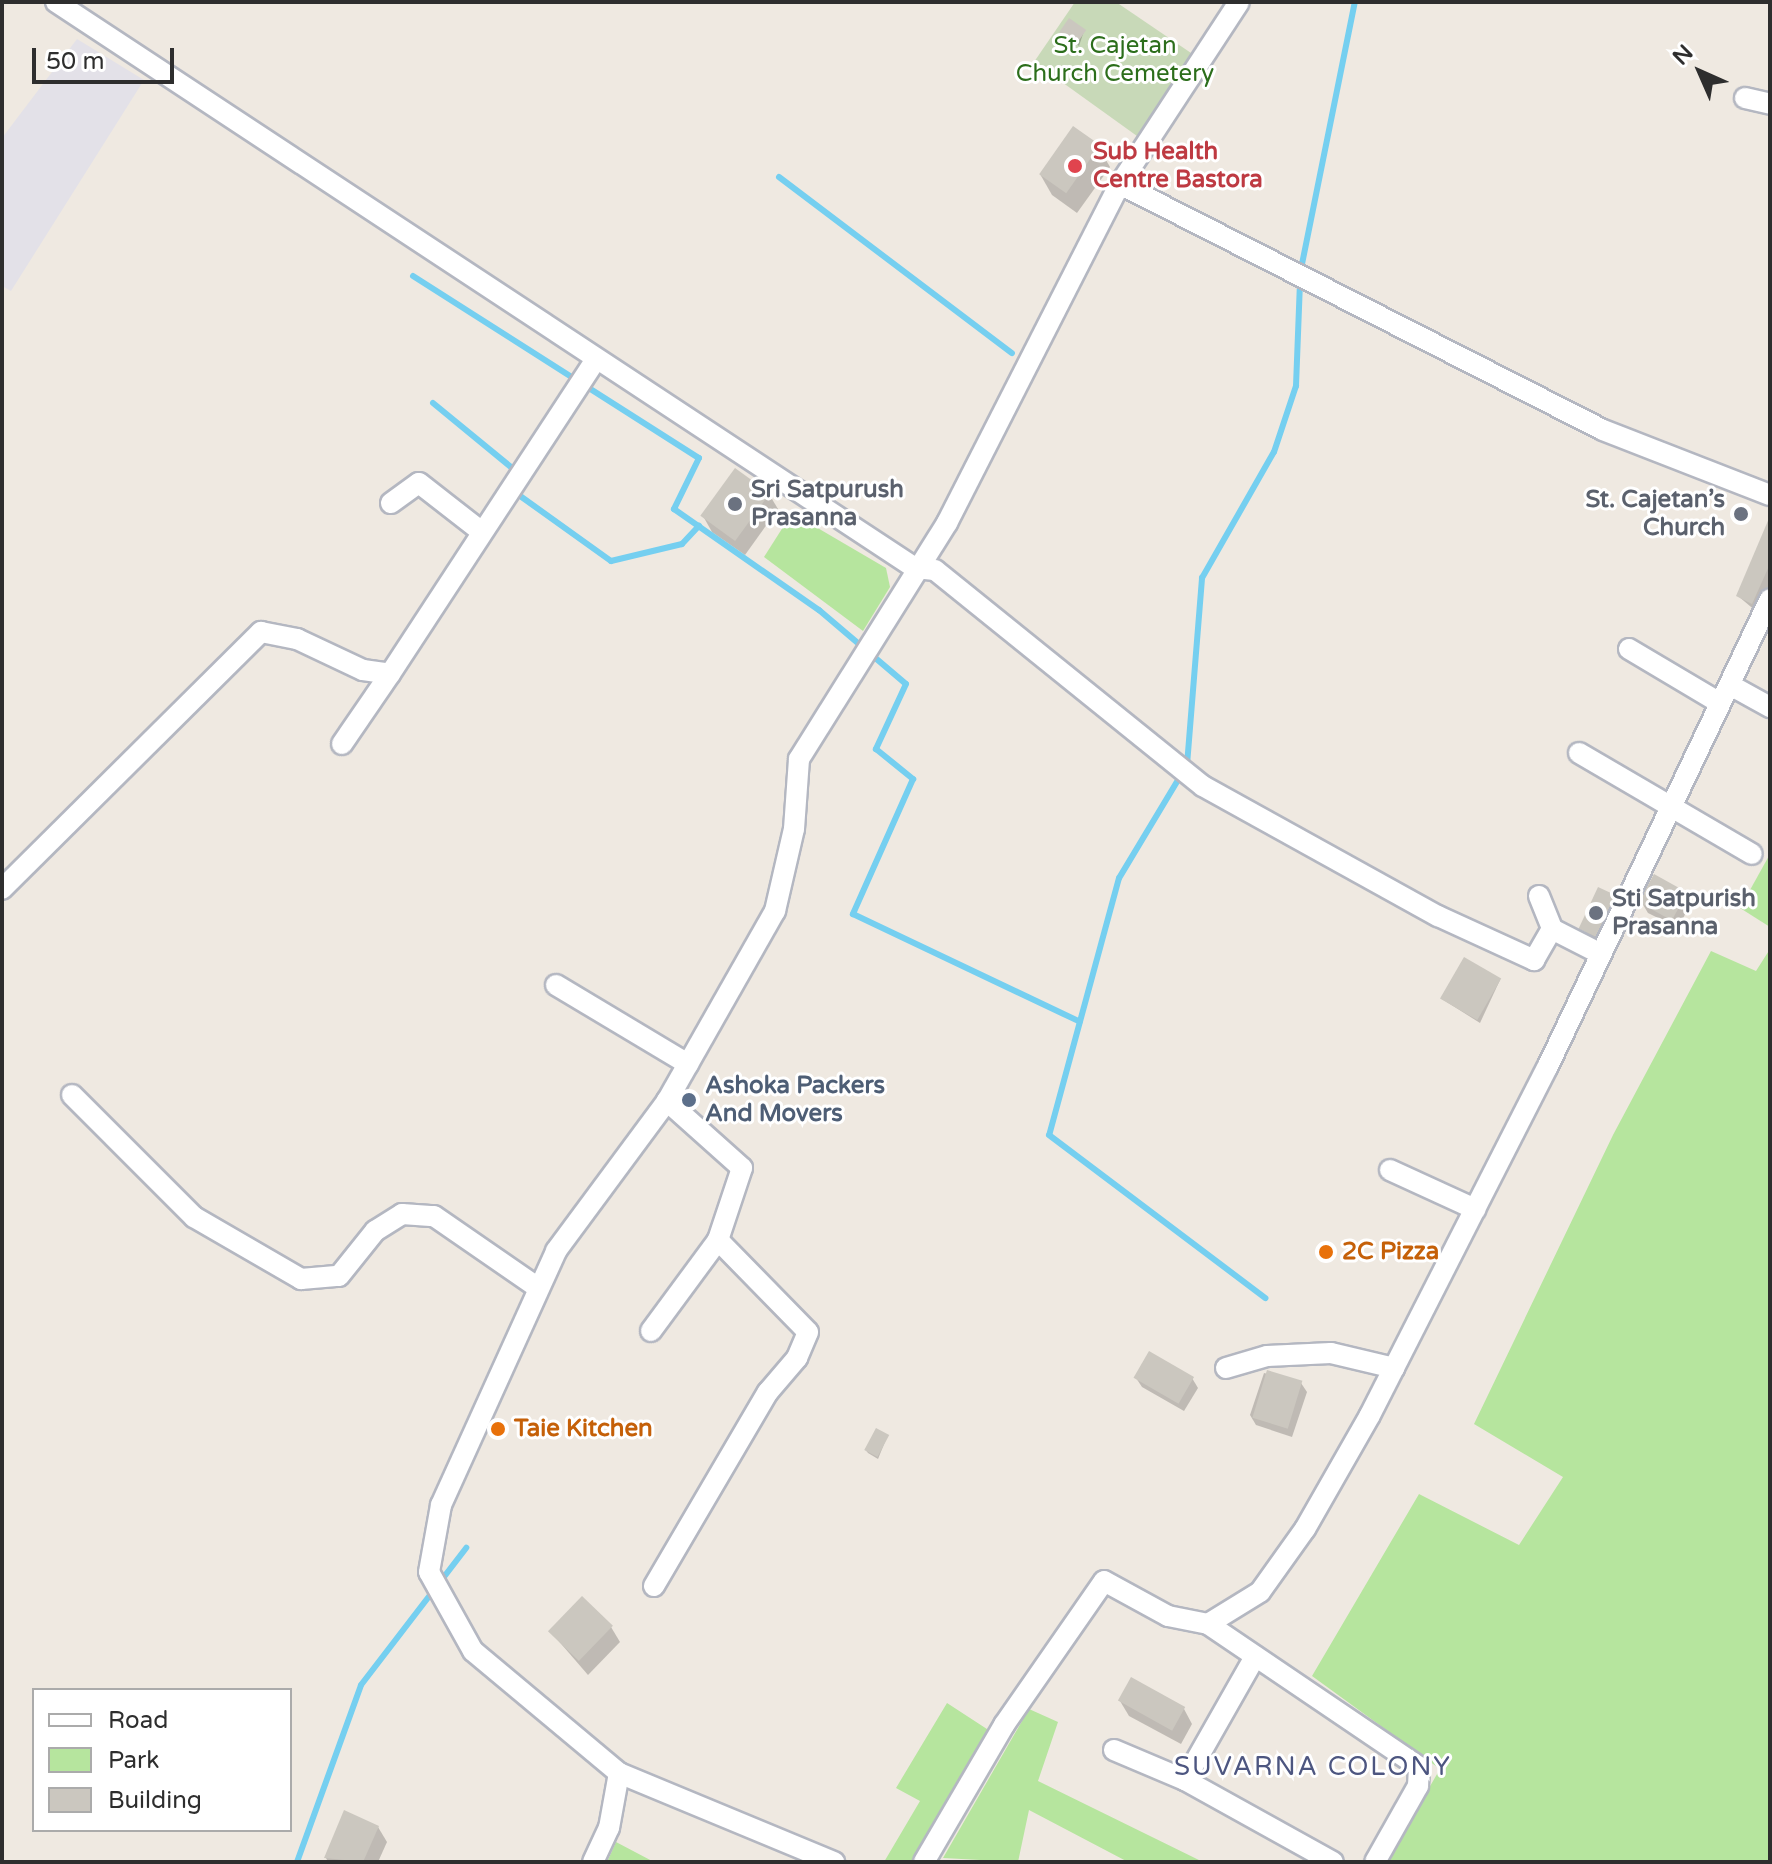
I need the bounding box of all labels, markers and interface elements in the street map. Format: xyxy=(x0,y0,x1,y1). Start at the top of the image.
scale bar xyxy=(36,32,178,82)
park label: St. Cajetan Church Cemetery xyxy=(1016,32,1214,88)
north arrow xyxy=(1660,32,1740,112)
text: N xyxy=(1668,40,1698,70)
text: 50 m xyxy=(46,47,104,76)
place label: Sub Health Centre Bastora xyxy=(1093,138,1263,194)
marker: Sub Health Centre Bastora xyxy=(1064,155,1086,177)
place label: Sri Satpurush Prasanna xyxy=(751,476,904,532)
place label: St. Cajetan’s Church xyxy=(1585,486,1725,542)
marker: Sri Satpurush Prasanna xyxy=(726,495,744,513)
marker: St. Cajetan’s Church xyxy=(1732,505,1750,523)
place label: Sti Satpurish Prasanna xyxy=(1612,885,1756,941)
marker: Sti Satpurish Prasanna xyxy=(1587,904,1605,922)
place label: Ashoka Packers And Movers xyxy=(705,1072,885,1128)
marker: Ashoka Packers And Movers xyxy=(680,1091,698,1109)
place label: 2C Pizza xyxy=(1342,1238,1439,1266)
marker: 2C Pizza xyxy=(1317,1243,1335,1261)
place label: Taie Kitchen xyxy=(514,1415,653,1443)
marker: Taie Kitchen xyxy=(489,1420,507,1438)
legend xyxy=(32,1688,292,1832)
text: Road xyxy=(108,1706,168,1735)
text: Park xyxy=(108,1746,159,1775)
district label: SUVARNA COLONY xyxy=(1174,1751,1452,1783)
text: Building xyxy=(108,1786,202,1815)

